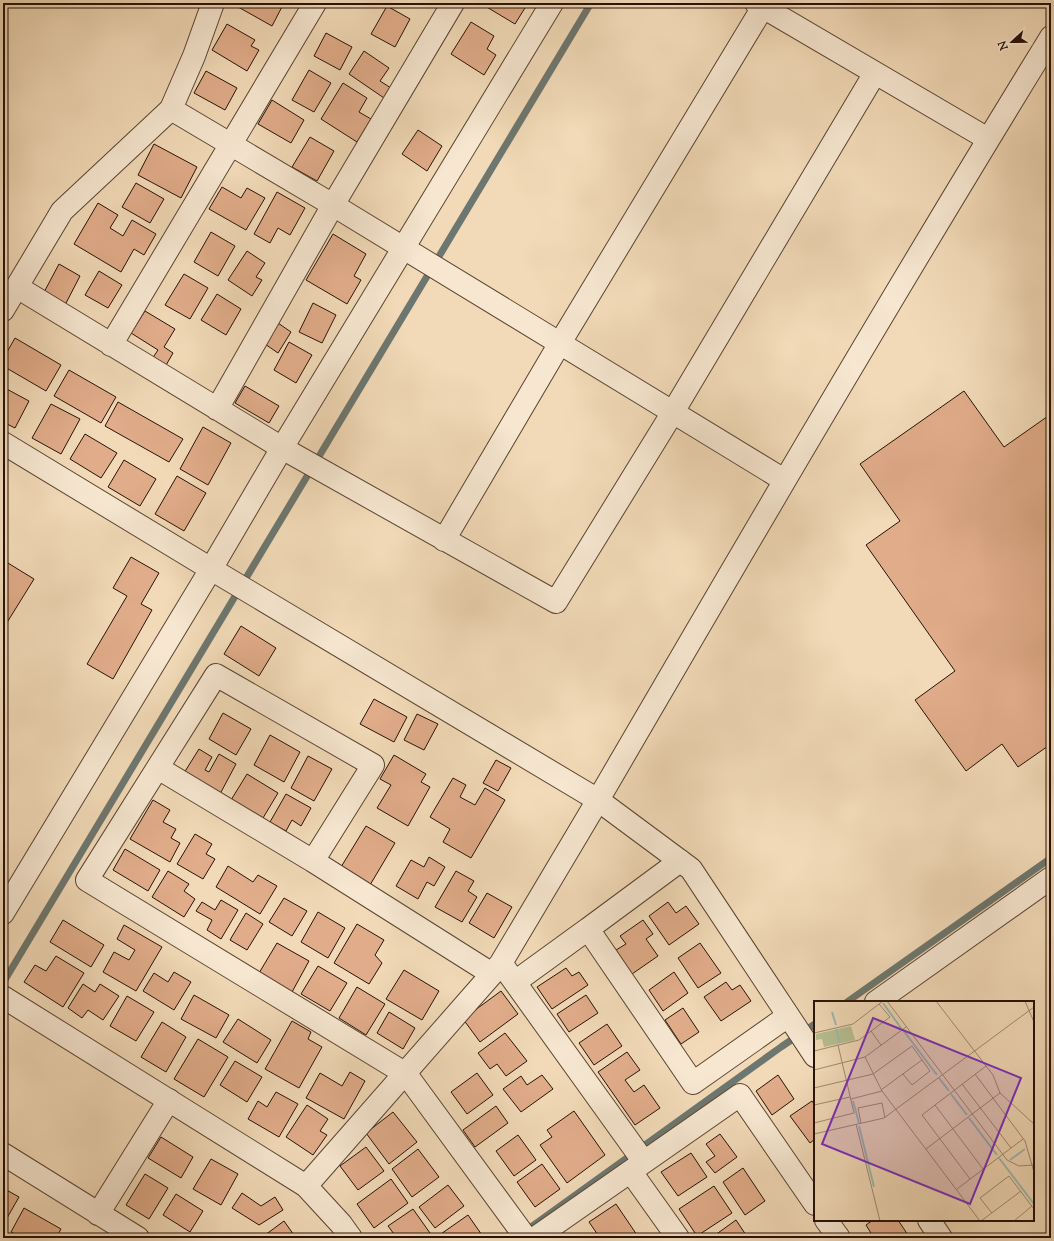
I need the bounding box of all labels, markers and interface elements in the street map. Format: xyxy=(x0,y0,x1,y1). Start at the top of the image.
north arrow xyxy=(992,22,1032,62)
text: N xyxy=(995,38,1013,53)
inset map xyxy=(814,1001,1034,1221)

